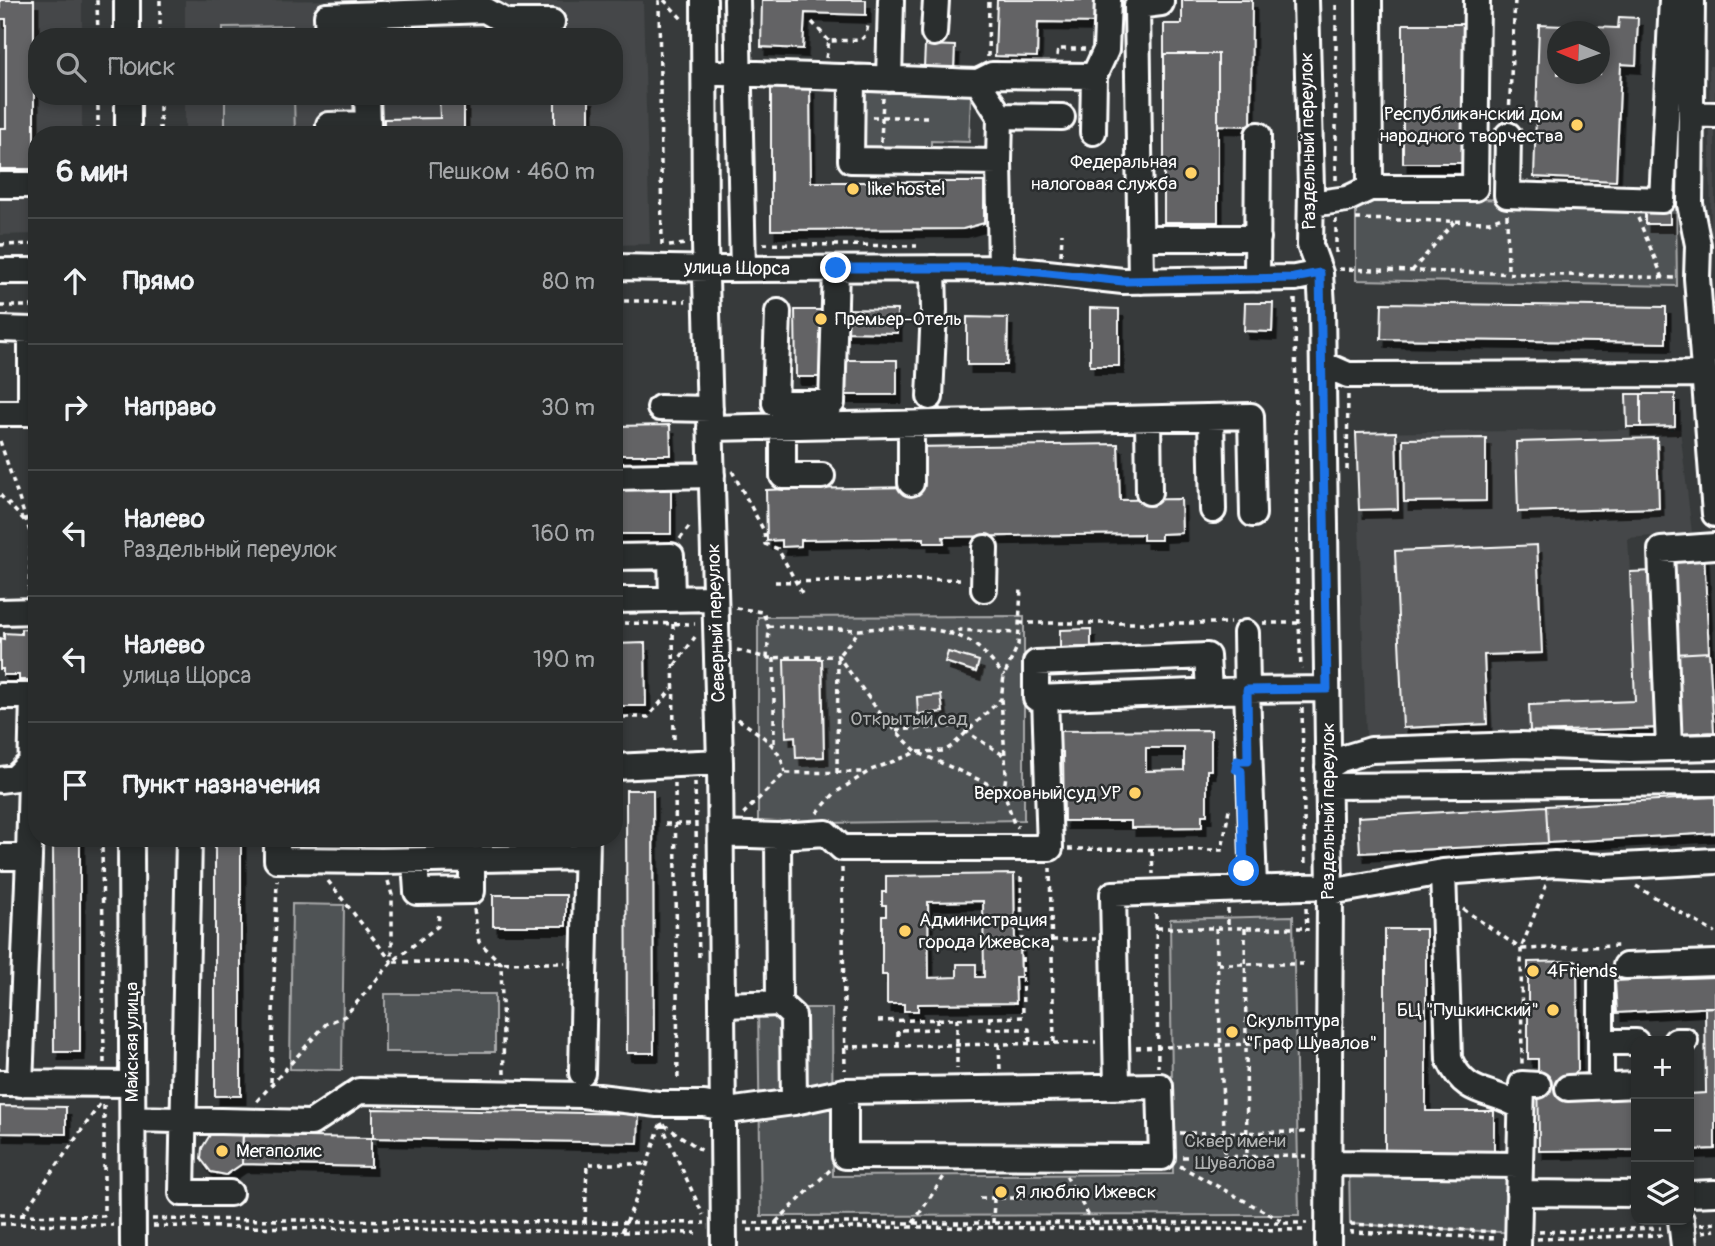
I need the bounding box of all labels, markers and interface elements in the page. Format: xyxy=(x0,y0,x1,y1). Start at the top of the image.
north arrow xyxy=(1547,21,1610,84)
search box xyxy=(28,28,623,105)
icon: search xyxy=(52,48,90,86)
text: Поиск xyxy=(108,51,176,83)
street label: Раздельный переулок xyxy=(1294,52,1322,230)
place label: Республиканский дом народного творчества xyxy=(1380,102,1563,148)
marker: Республиканский дом народного творчества xyxy=(1569,117,1585,133)
place label: Федеральная налоговая служба xyxy=(1031,150,1177,196)
text: 6 мин xyxy=(56,153,128,190)
text: Пешком · 460 m xyxy=(429,157,595,186)
marker: Федеральная налоговая служба xyxy=(1183,165,1199,181)
place label: like hostel xyxy=(867,177,945,201)
marker: like hostel xyxy=(845,181,861,197)
route end xyxy=(820,252,851,283)
street label: улица Щорса xyxy=(683,255,790,281)
icon: ahead xyxy=(56,262,94,300)
text: Прямо xyxy=(123,265,194,297)
text: 80 m xyxy=(542,267,595,296)
place label: Премьер-Отель xyxy=(835,307,962,331)
marker: Премьер-Отель xyxy=(813,311,829,327)
icon: right xyxy=(56,388,94,426)
text: Направо xyxy=(123,391,216,423)
text: 30 m xyxy=(541,393,595,422)
text: Налево xyxy=(123,503,205,535)
icon: left xyxy=(56,514,94,552)
text: 160 m xyxy=(531,519,595,548)
text: Раздельный переулок xyxy=(123,535,338,564)
street label: Северный переулок xyxy=(701,543,731,703)
text: Налево xyxy=(123,629,205,661)
icon: left xyxy=(56,640,94,678)
text: 190 m xyxy=(533,645,595,674)
text: улица Щорса xyxy=(123,661,251,690)
park label: Открытый сад xyxy=(850,707,968,731)
street label: Раздельный переулок xyxy=(1316,722,1340,900)
icon: arrive xyxy=(56,766,94,804)
text: Пункт назначения xyxy=(123,769,320,801)
place label: Верховный суд УР xyxy=(974,781,1122,805)
marker: Верховный суд УР xyxy=(1127,785,1143,801)
route start xyxy=(1228,855,1259,886)
place label: Администрация города Ижевска xyxy=(919,908,1050,954)
marker: Администрация города Ижевска xyxy=(897,923,913,939)
place label: 4Friends xyxy=(1547,959,1618,983)
marker: 4Friends xyxy=(1525,963,1541,979)
street label: Майская улица xyxy=(120,982,144,1102)
place label: БЦ "Пушкинский" xyxy=(1397,998,1539,1022)
marker: БЦ "Пушкинский" xyxy=(1545,1002,1561,1018)
place label: Скульптура "Граф Шувалов" xyxy=(1246,1009,1377,1055)
marker: Скульптура "Граф Шувалов" xyxy=(1224,1024,1240,1040)
map controls xyxy=(1631,1036,1694,1225)
button: + xyxy=(1631,1036,1694,1099)
button: − xyxy=(1631,1099,1694,1162)
park label: Сквер имени Шувалова xyxy=(1184,1129,1286,1175)
place label: Мегаполис xyxy=(236,1139,323,1163)
marker: Мегаполис xyxy=(214,1143,230,1159)
button: layers xyxy=(1631,1162,1694,1225)
place label: Я люблю Ижевск xyxy=(1015,1180,1157,1204)
marker: Я люблю Ижевск xyxy=(993,1184,1009,1200)

